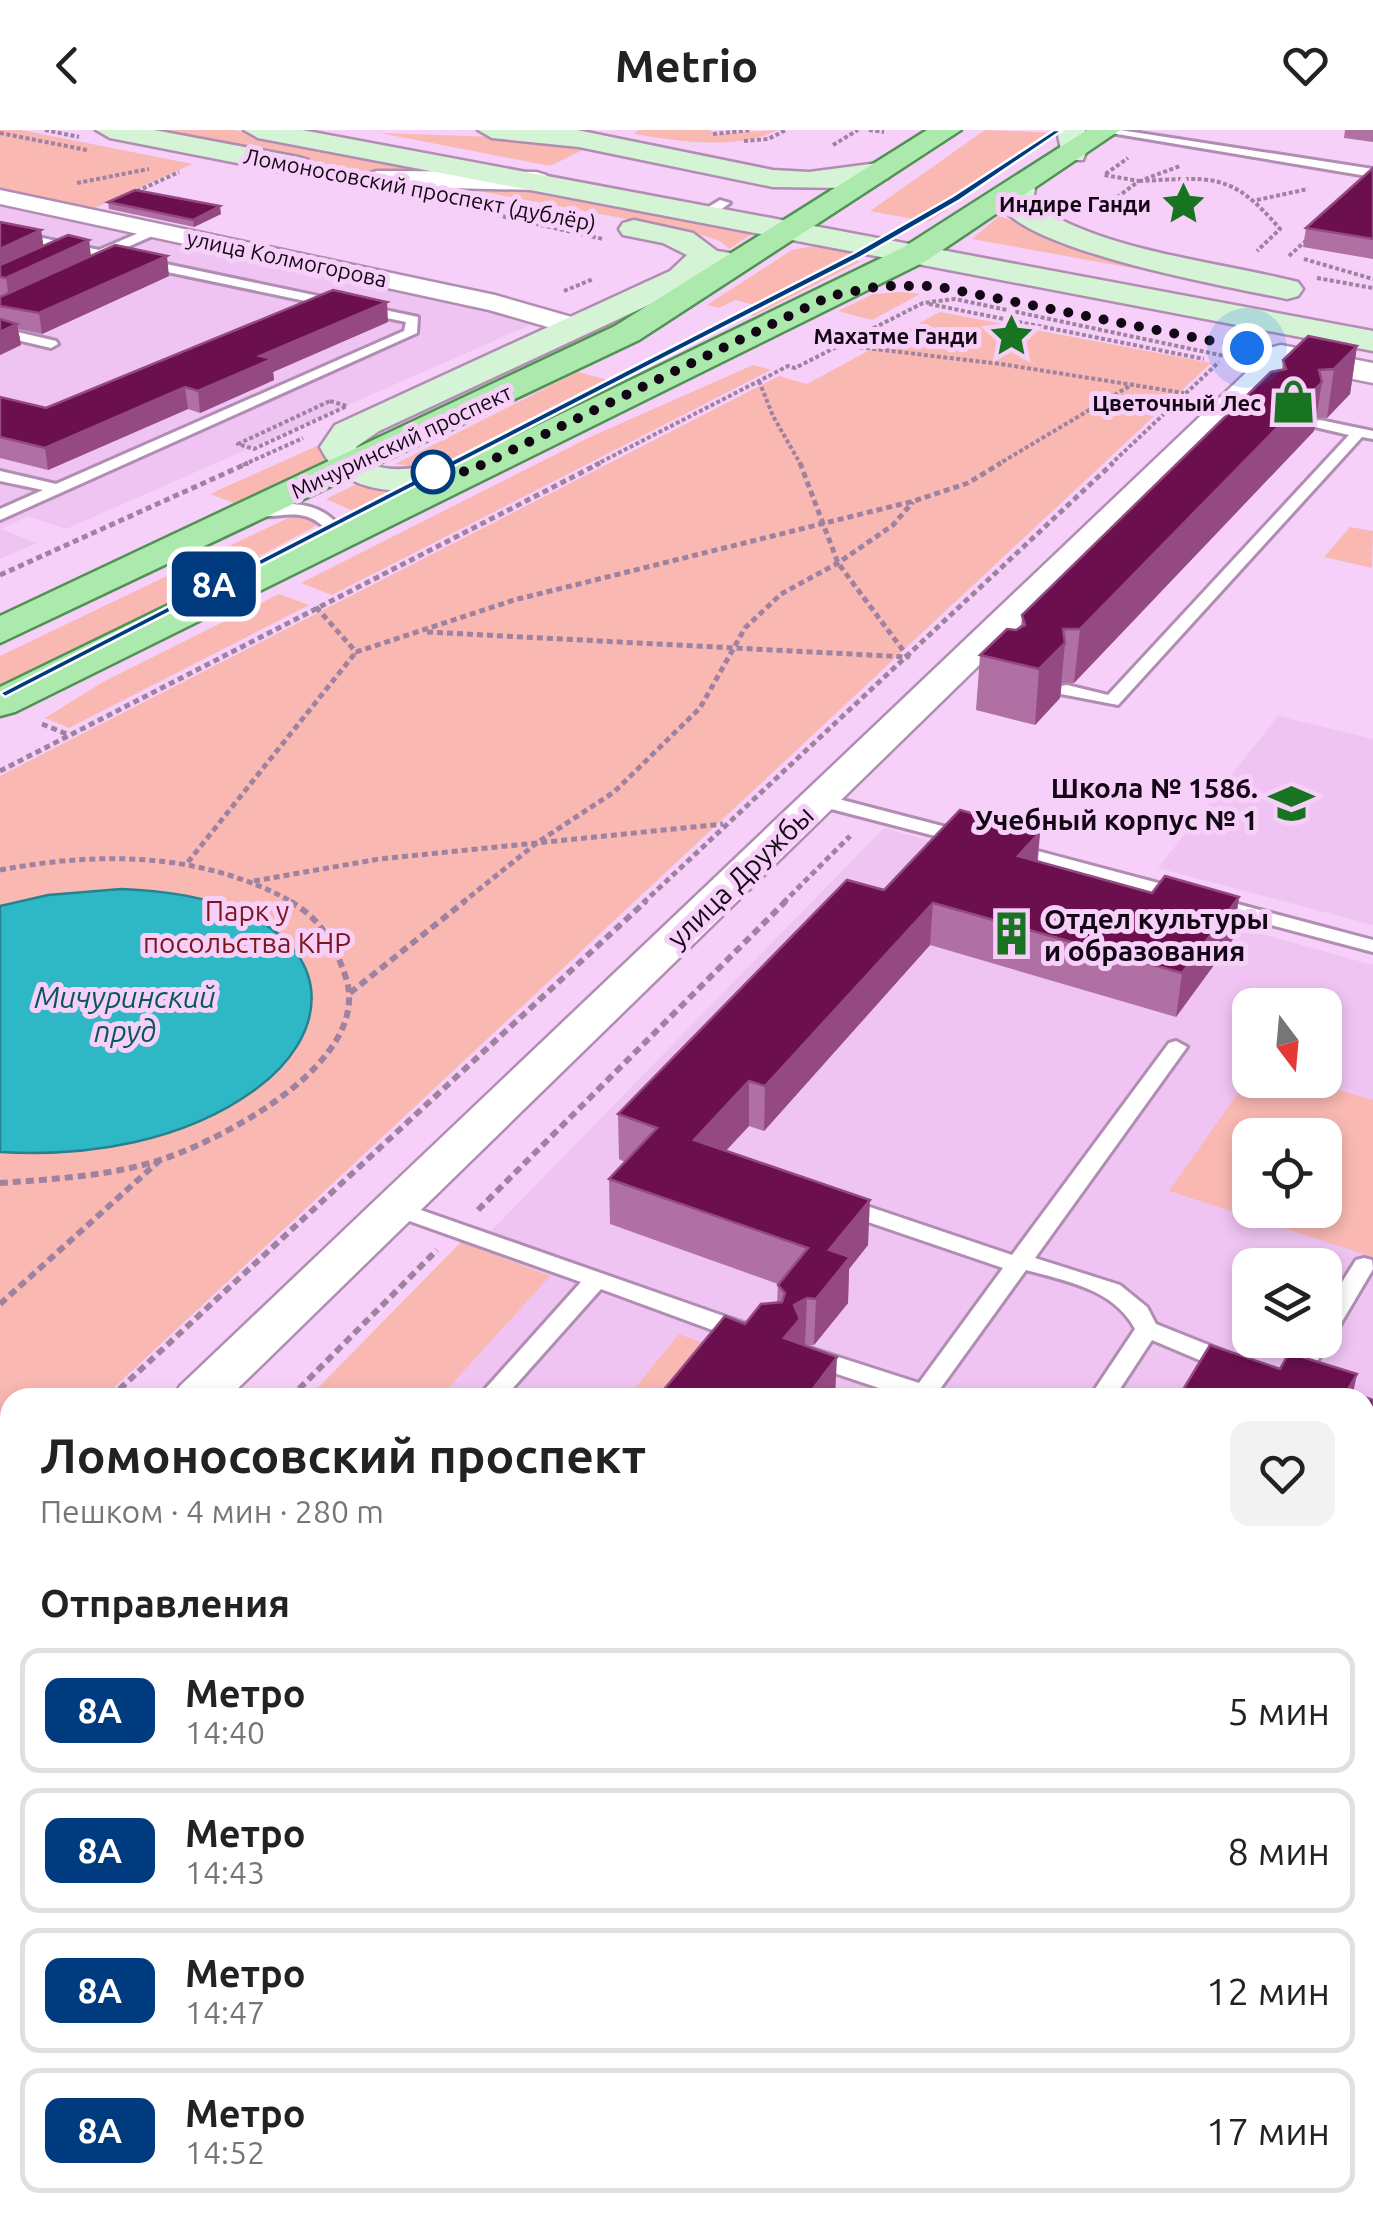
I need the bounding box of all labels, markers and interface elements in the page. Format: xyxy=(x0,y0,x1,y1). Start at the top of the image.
icon: back xyxy=(40,38,95,93)
icon: heart xyxy=(1278,38,1333,93)
text: Metrio xyxy=(615,40,758,91)
street label: Ломоносовский проспект (дублёр) xyxy=(242,143,598,236)
place icon: Индире Ганди xyxy=(1160,179,1208,227)
place label: Индире Ганди xyxy=(999,191,1151,216)
street label: улица Колмогорова xyxy=(185,225,389,291)
place icon: Махатме Ганди xyxy=(987,311,1035,359)
place label: Махатме Ганди xyxy=(813,323,978,348)
your location xyxy=(1222,323,1272,373)
shop icon: Цветочный Лес xyxy=(1270,378,1318,426)
street label: Мичуринский проспект xyxy=(287,379,515,503)
place label: Цветочный Лес xyxy=(1092,390,1261,415)
unlabelled marker xyxy=(412,451,454,493)
line badge: 8А xyxy=(169,552,259,616)
text: 8А xyxy=(192,564,236,604)
place label: Школа № 1586. Учебный корпус № 1 xyxy=(975,772,1258,835)
school or university icon: Школа № 1586. Учебный корпус № 1 xyxy=(1267,779,1315,827)
street label: улица Дружбы xyxy=(661,799,819,953)
park label: Парк у посольства КНР xyxy=(143,895,351,958)
place label: Отдел культуры и образования xyxy=(1044,903,1269,966)
building icon: Отдел культуры и образования xyxy=(987,910,1035,958)
water label: Мичуринский пруд xyxy=(34,980,216,1048)
north arrow xyxy=(1232,988,1342,1098)
map controls xyxy=(1232,988,1342,1358)
button: locate xyxy=(1232,1118,1342,1228)
button: layers xyxy=(1232,1248,1342,1358)
button: heart xyxy=(1230,1421,1335,1526)
text: Ломоносовский проспект xyxy=(40,1428,646,1482)
text: Пешком · 4 мин · 280 m xyxy=(40,1493,384,1529)
text: Отправления xyxy=(40,1582,290,1624)
text: Метро xyxy=(185,1672,306,1714)
text: 8А xyxy=(78,1690,122,1730)
text: 5 мин xyxy=(1228,1690,1330,1732)
text: 14:40 xyxy=(185,1714,265,1750)
text: Метро xyxy=(185,1812,306,1854)
text: 8А xyxy=(78,1830,122,1870)
text: 8 мин xyxy=(1228,1830,1330,1872)
text: 14:43 xyxy=(185,1854,265,1890)
text: Метро xyxy=(185,1952,306,1994)
text: 8А xyxy=(78,1970,122,2010)
text: 12 мин xyxy=(1206,1970,1330,2012)
text: 14:47 xyxy=(185,1994,265,2030)
text: Метро xyxy=(185,2092,306,2134)
text: 8А xyxy=(78,2110,122,2150)
text: 17 мин xyxy=(1206,2110,1330,2152)
text: 14:52 xyxy=(185,2134,265,2170)

